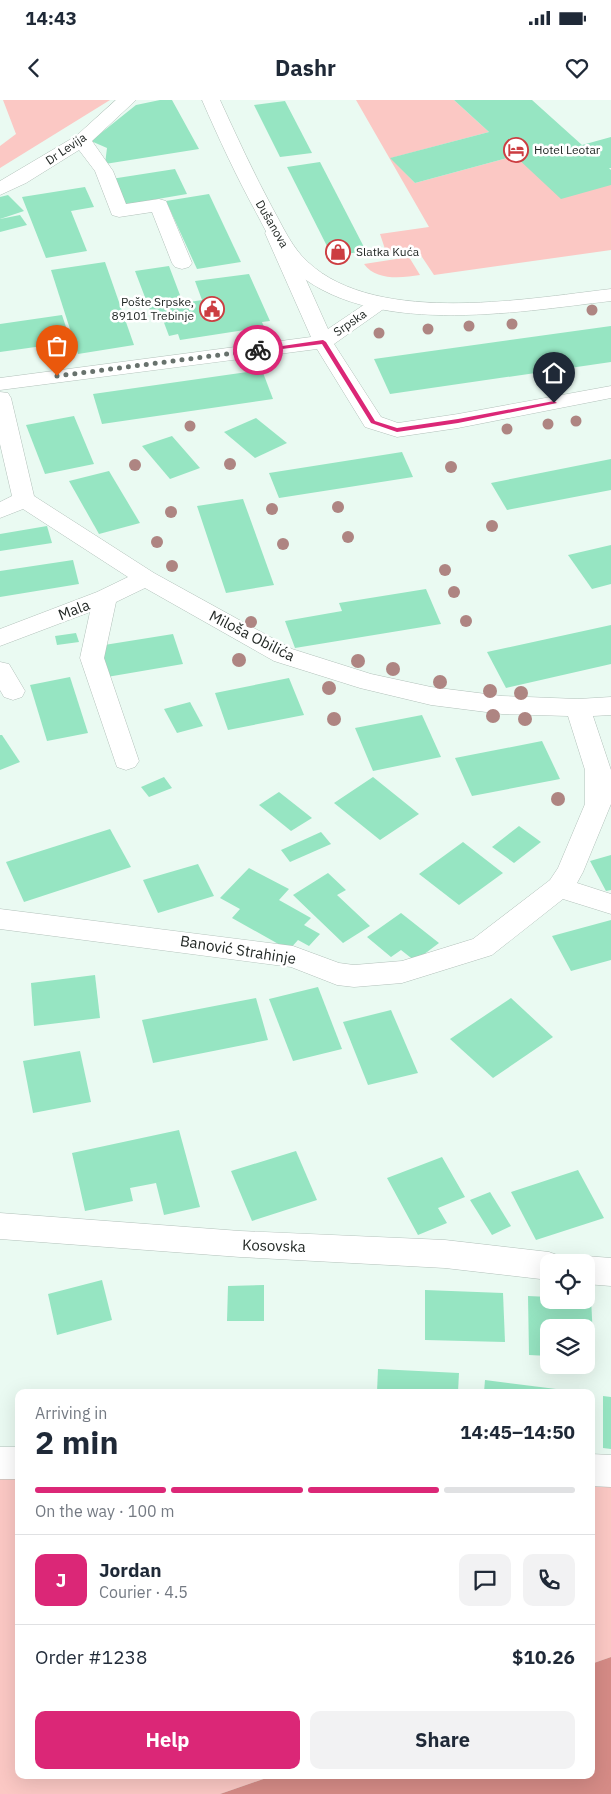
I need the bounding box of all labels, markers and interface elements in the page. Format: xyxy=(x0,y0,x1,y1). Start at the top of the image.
text: 14:43 xyxy=(25,6,77,30)
text: Dashr xyxy=(275,53,336,82)
icon: back xyxy=(20,54,48,82)
icon: heart xyxy=(563,54,591,82)
street label: Dr Levija xyxy=(42,129,89,168)
hotel icon: Hotel Leotar xyxy=(503,137,529,163)
place label: Hotel Leotar xyxy=(534,142,601,157)
street label: Dušanova xyxy=(253,197,292,251)
shop icon: Slatka Kuća xyxy=(325,239,351,265)
place label: Slatka Kuća xyxy=(356,244,420,259)
place label: Pošte Srpske, 89101 Trebinje xyxy=(112,294,194,323)
public building icon: Pošte Srpske, 89101 Trebinje xyxy=(199,296,225,322)
street label: Srpska xyxy=(330,306,370,339)
pin xyxy=(36,325,78,376)
courier xyxy=(233,325,283,375)
icon: bag xyxy=(43,332,71,360)
icon: bike xyxy=(244,336,272,364)
pin xyxy=(533,352,575,403)
icon: home xyxy=(540,359,568,387)
street label: Mala xyxy=(55,595,92,624)
street label: Miloša Obilića xyxy=(206,606,298,665)
street label: Banović Strahinje xyxy=(179,931,297,968)
street label: Kosovska xyxy=(242,1235,306,1256)
map controls xyxy=(540,1254,595,1374)
button: locate xyxy=(540,1254,595,1309)
button: layers xyxy=(540,1319,595,1374)
text: Arriving in xyxy=(35,1403,107,1423)
text: 14:45–14:50 xyxy=(460,1420,575,1444)
text: 2 min xyxy=(35,1421,119,1463)
text: On the way · 100 m xyxy=(35,1501,174,1521)
button: chat xyxy=(459,1554,511,1606)
button: phone xyxy=(523,1554,575,1606)
text: Jordan xyxy=(99,1558,162,1582)
text: J xyxy=(56,1568,66,1592)
text: Courier · 4.5 xyxy=(99,1582,188,1602)
text: Order #1238 xyxy=(35,1645,147,1669)
text: $10.26 xyxy=(512,1645,575,1669)
button: Help xyxy=(35,1711,300,1769)
button: Share xyxy=(310,1711,575,1769)

